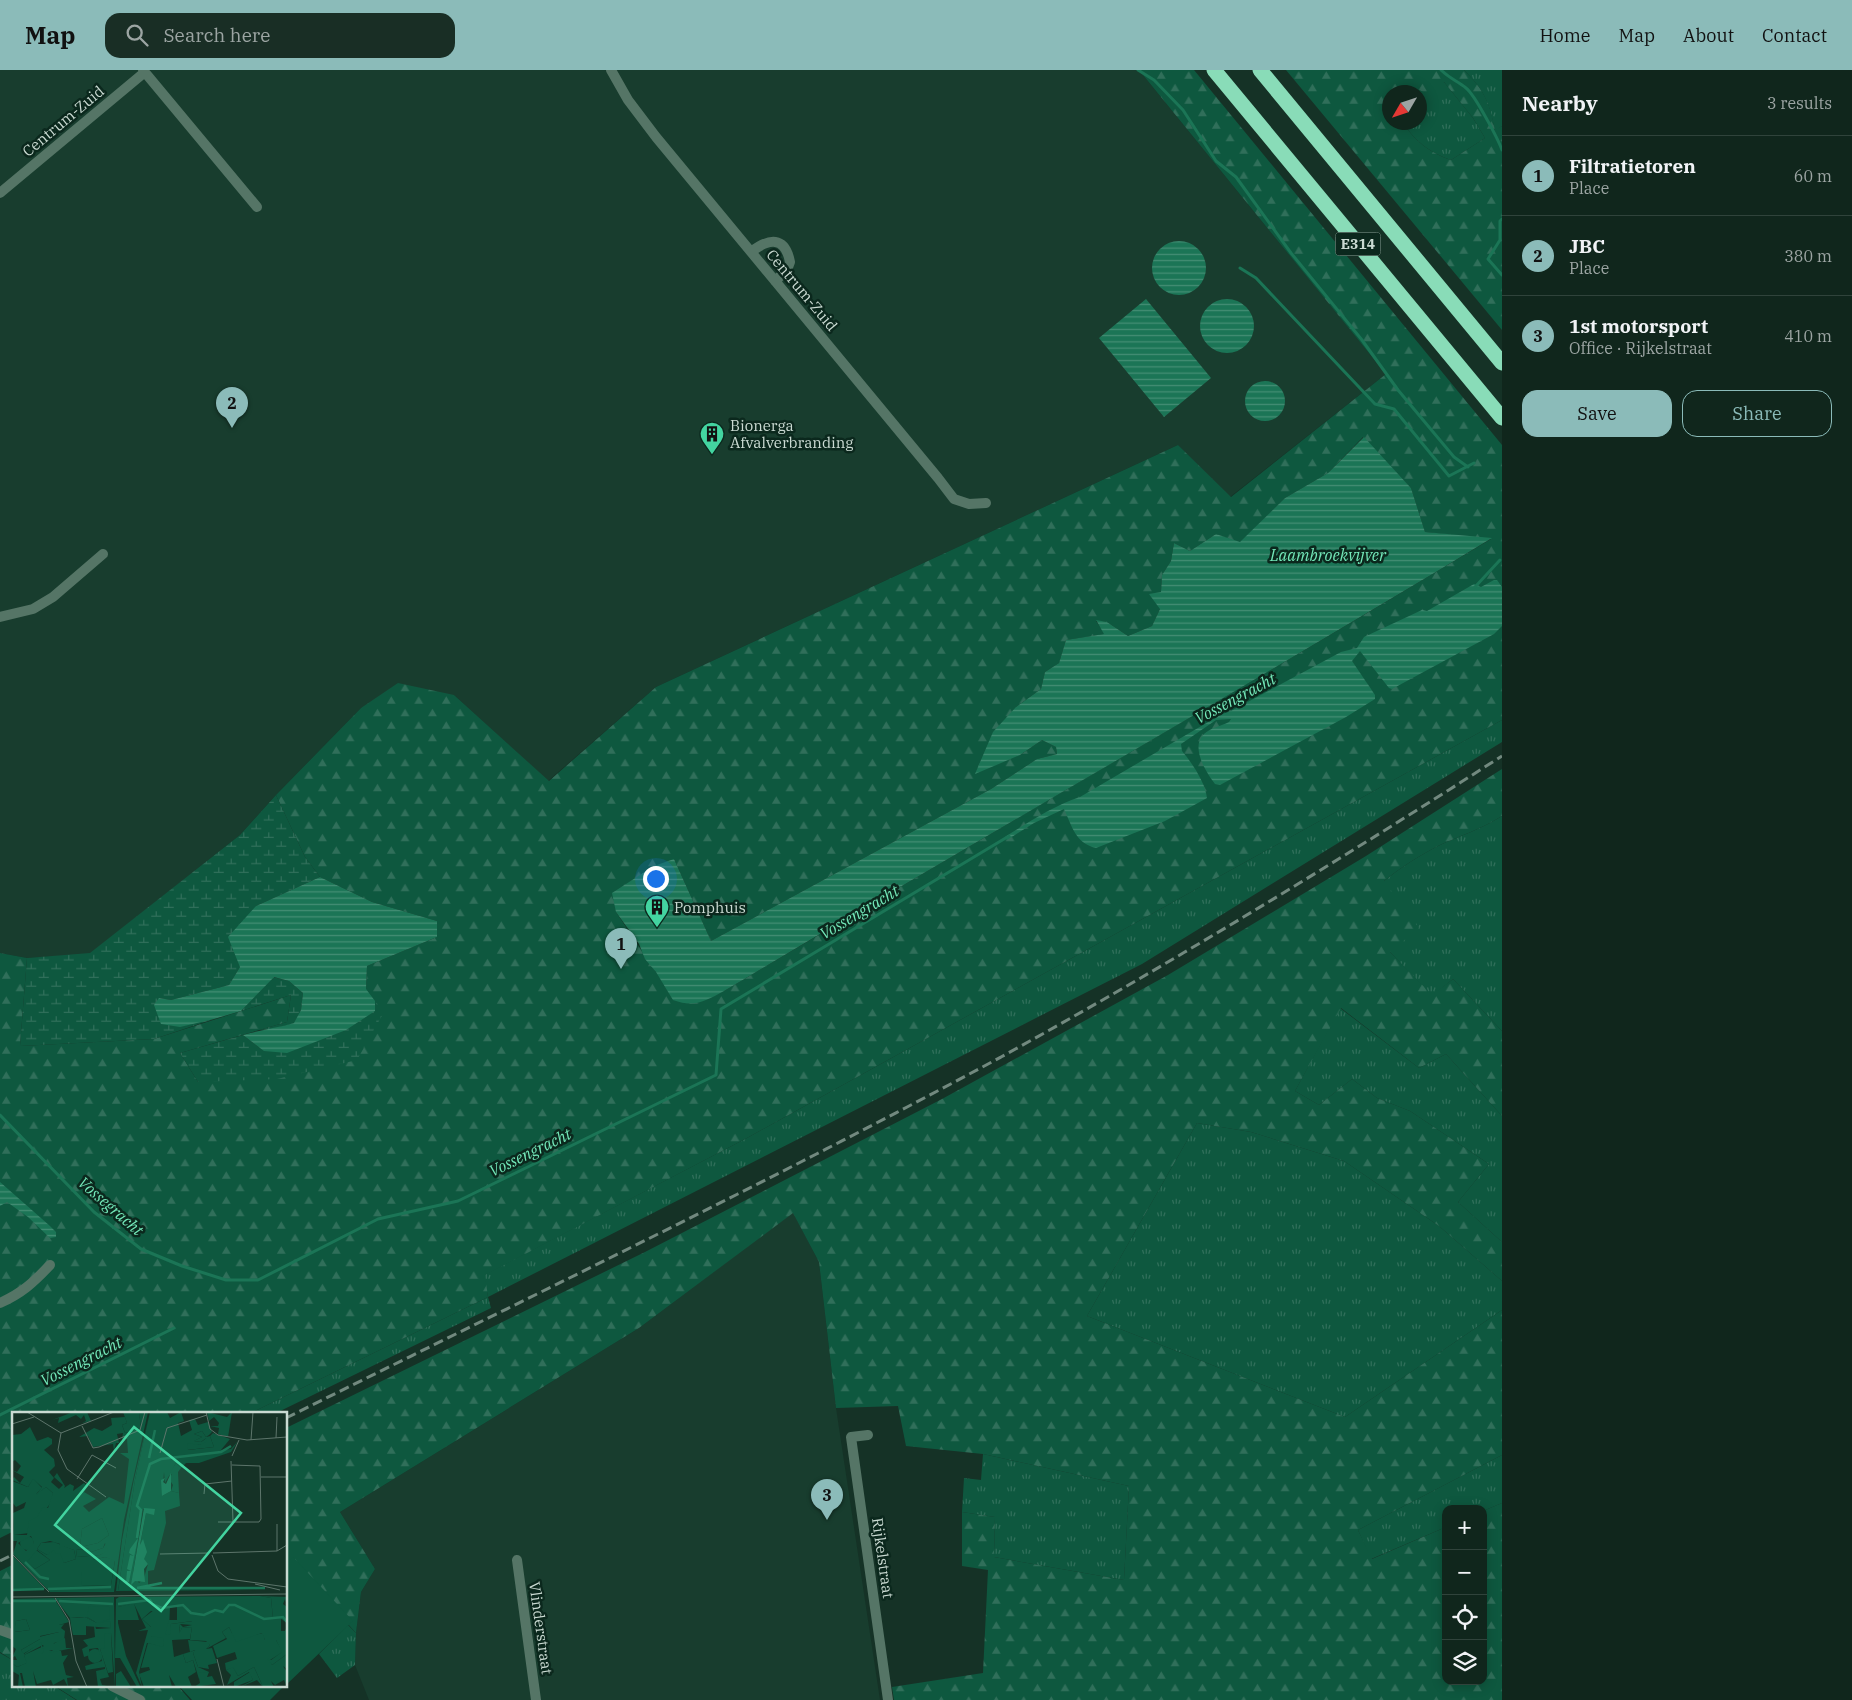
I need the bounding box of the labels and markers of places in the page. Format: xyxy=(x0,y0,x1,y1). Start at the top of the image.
pin: 2 xyxy=(216,387,248,428)
place label: Bionerga Afvalverbranding xyxy=(730,416,854,452)
building icon: Bionerga Afvalverbranding xyxy=(699,421,725,455)
building icon: Pomphuis xyxy=(644,894,670,928)
place label: Pomphuis xyxy=(674,898,746,917)
pin: 1 xyxy=(605,928,637,969)
pin: 3 xyxy=(811,1479,843,1520)

